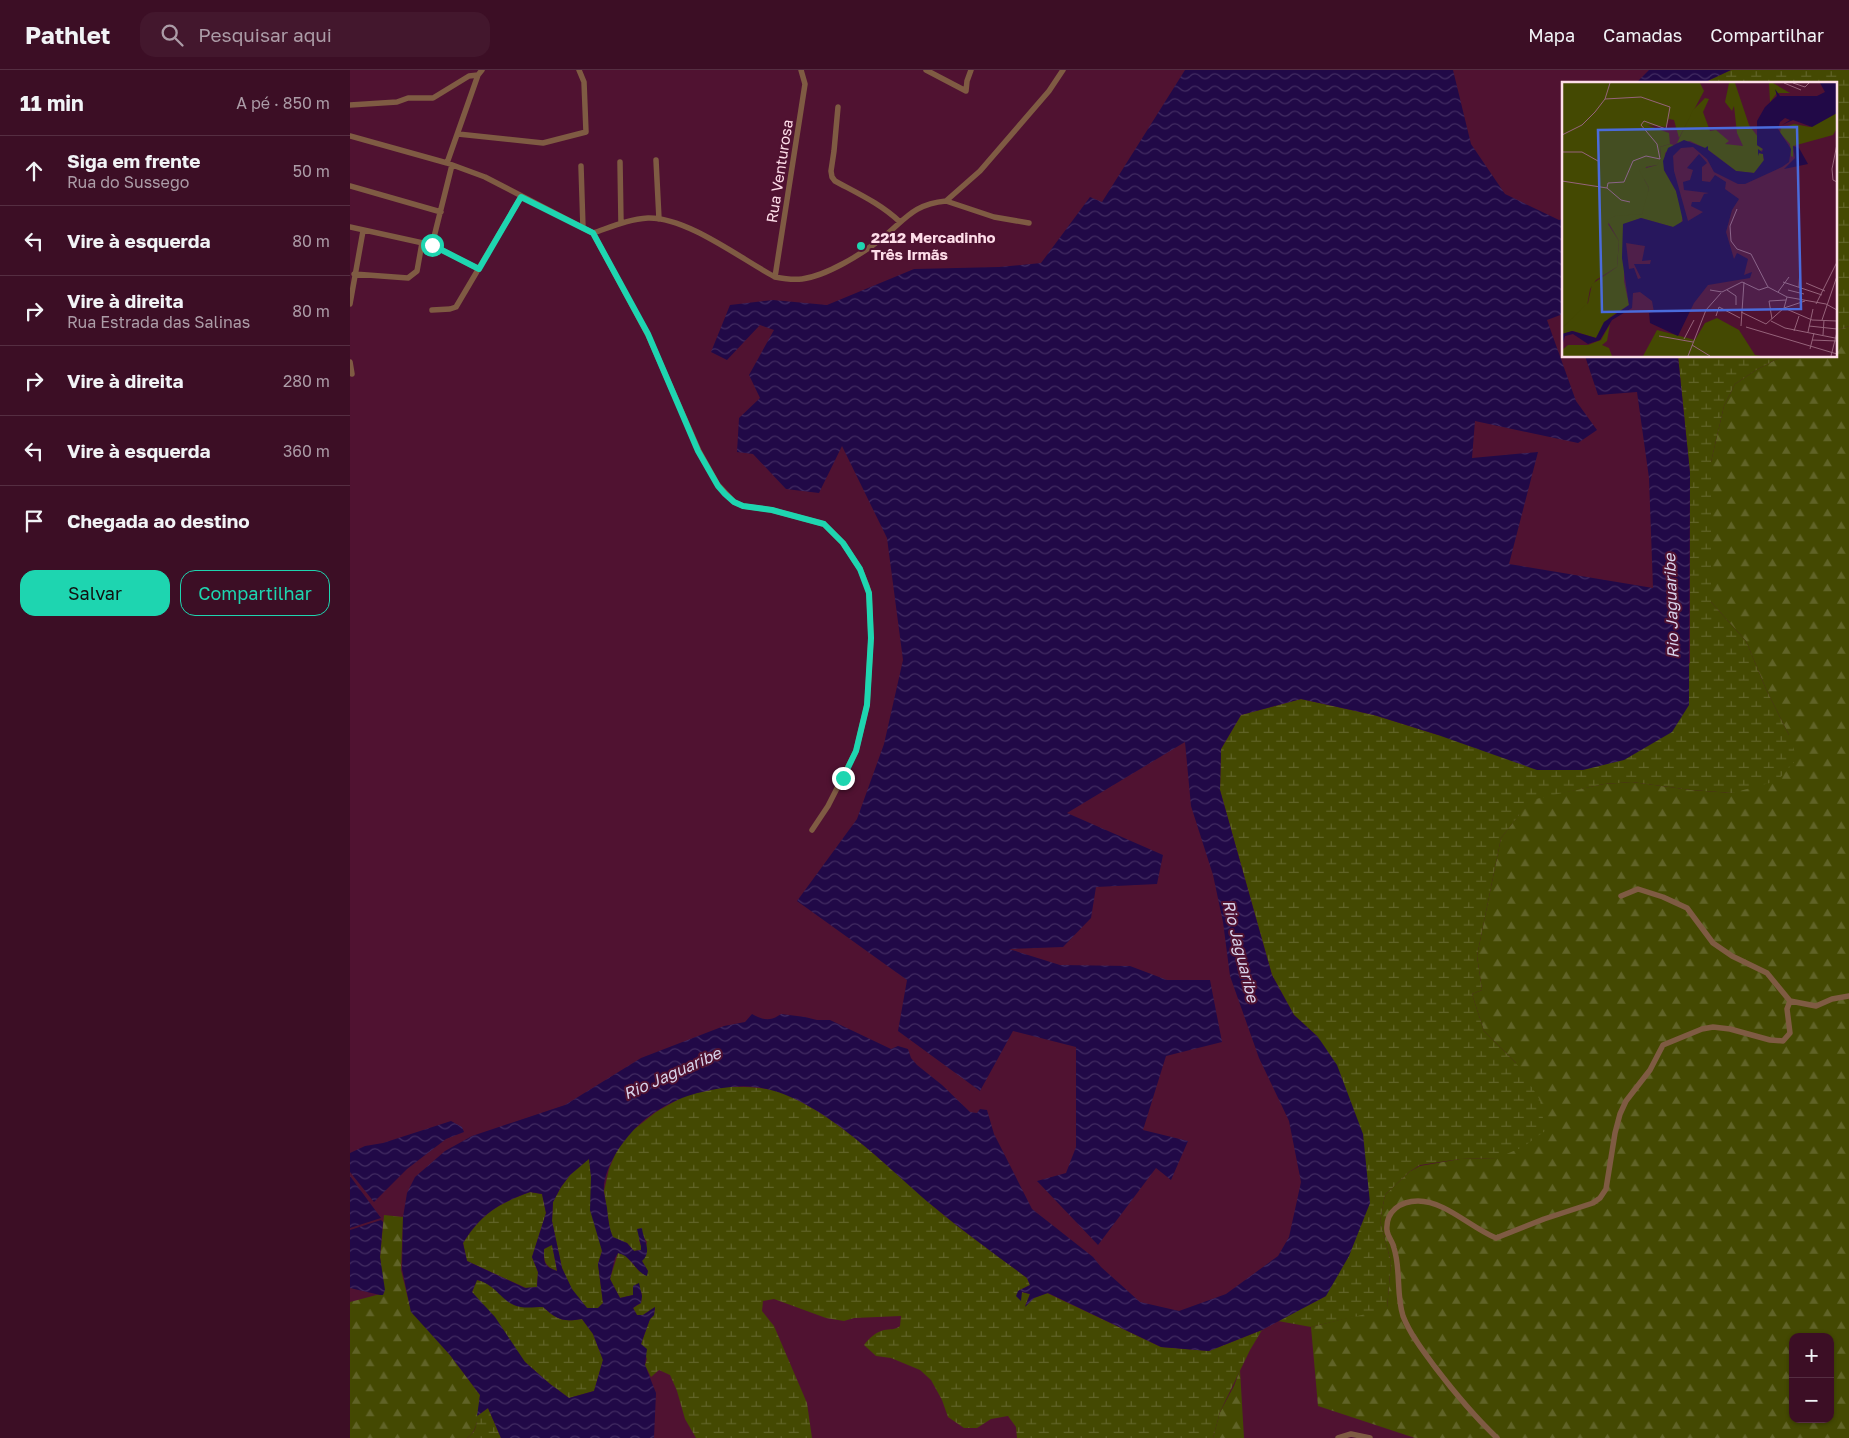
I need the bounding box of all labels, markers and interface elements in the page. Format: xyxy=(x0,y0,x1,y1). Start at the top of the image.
search box xyxy=(140,12,490,57)
text: Pathlet xyxy=(25,20,110,49)
icon: search xyxy=(158,21,186,49)
text: Pesquisar aqui xyxy=(198,23,332,46)
text: Mapa xyxy=(1528,24,1575,46)
text: Camadas xyxy=(1603,24,1682,46)
text: Compartilhar xyxy=(1710,24,1824,46)
inset map xyxy=(1562,82,1836,358)
text: 11 min xyxy=(20,90,84,116)
text: A pé · 850 m xyxy=(236,93,330,113)
street label: Rua Venturosa xyxy=(762,118,796,224)
text: Siga em frente xyxy=(67,149,201,172)
icon: ahead xyxy=(20,157,48,185)
text: 50 m xyxy=(293,161,330,181)
text: Rua do Sussego xyxy=(67,172,189,192)
icon: left xyxy=(20,227,48,255)
place label: 2212 Mercadinho Três Irmãs xyxy=(871,228,996,263)
text: Vire à esquerda xyxy=(67,229,210,252)
text: 80 m xyxy=(292,231,330,251)
route start xyxy=(421,234,444,257)
marker: 2212 Mercadinho Três Irmãs xyxy=(855,240,867,252)
text: Vire à direita xyxy=(67,289,184,312)
icon: right xyxy=(20,297,48,325)
text: 80 m xyxy=(292,301,330,321)
text: Rua Estrada das Salinas xyxy=(67,312,250,332)
icon: right xyxy=(20,367,48,395)
text: Vire à direita xyxy=(67,369,184,392)
text: 280 m xyxy=(283,371,330,391)
icon: left xyxy=(20,437,48,465)
text: Vire à esquerda xyxy=(67,439,210,462)
text: 360 m xyxy=(283,441,330,461)
icon: arrive xyxy=(20,507,48,535)
text: Chegada ao destino xyxy=(67,509,250,532)
water label: Rio Jaguaribe xyxy=(1659,552,1683,659)
button: Salvar xyxy=(20,570,170,616)
button: Compartilhar xyxy=(180,570,330,616)
route end xyxy=(832,767,855,790)
water label: Rio Jaguaribe xyxy=(1219,898,1264,1006)
water label: Rio Jaguaribe xyxy=(620,1042,726,1103)
map controls xyxy=(1789,1333,1834,1423)
button: + xyxy=(1789,1333,1834,1378)
button: − xyxy=(1789,1378,1834,1423)

